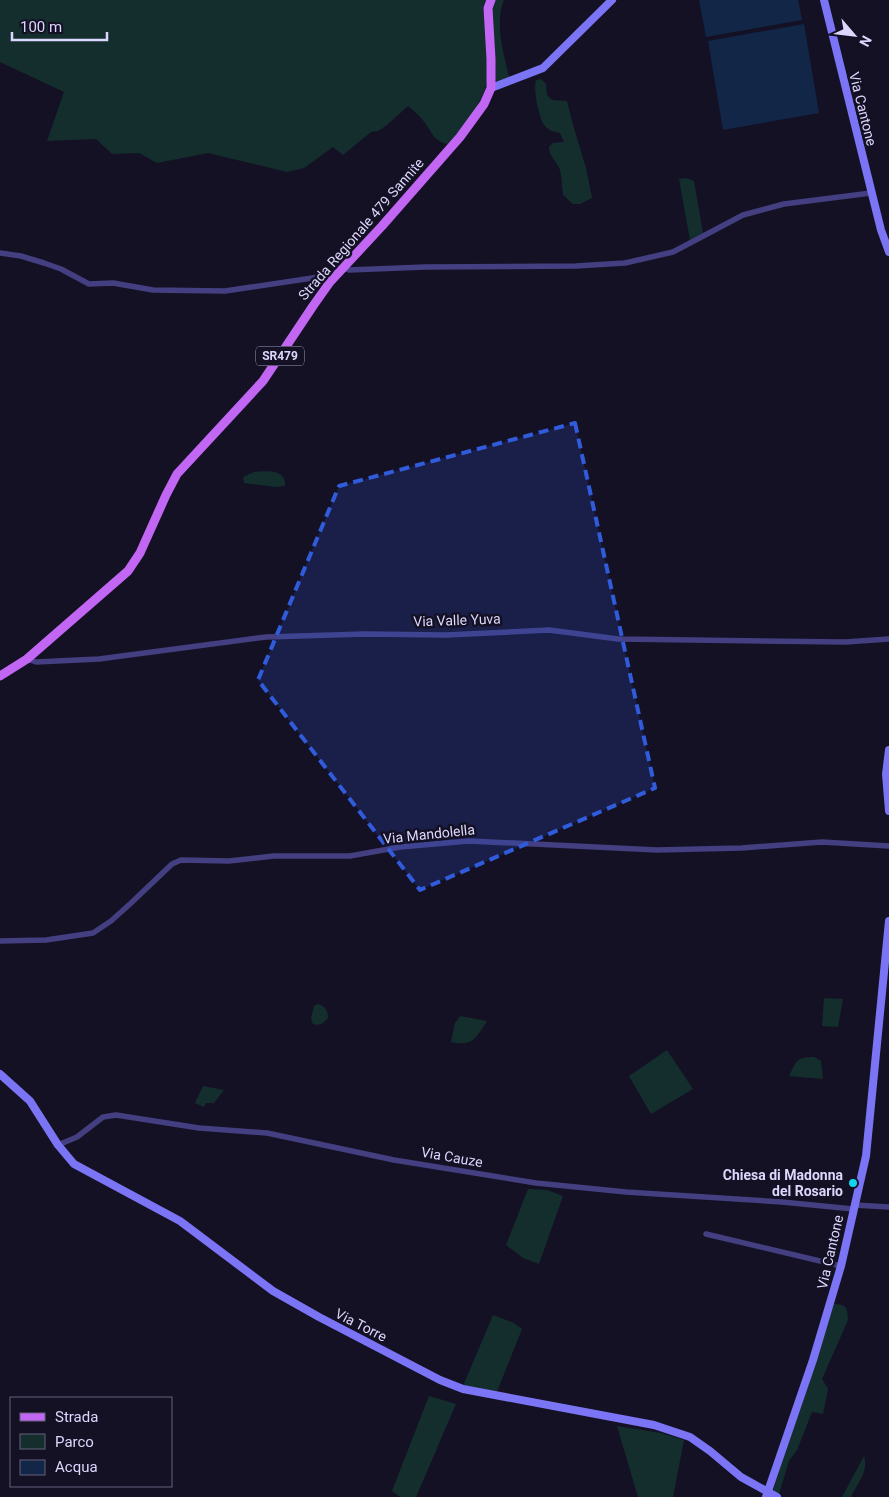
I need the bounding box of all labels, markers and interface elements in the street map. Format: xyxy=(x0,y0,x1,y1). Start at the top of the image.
scale bar xyxy=(12,10,108,42)
north arrow xyxy=(829,10,879,60)
text: 100 m xyxy=(20,18,62,36)
text: N xyxy=(856,33,875,49)
street label: Via Cantone xyxy=(846,70,880,148)
street label: Strada Regionale 479 Sannite xyxy=(295,155,427,303)
road number: SR479 xyxy=(256,346,304,366)
street label: Via Valle Yuva xyxy=(413,610,501,630)
street label: Via Mandolella xyxy=(382,821,476,847)
street label: Via Cauze xyxy=(420,1144,484,1170)
place label: Chiesa di Madonna del Rosario xyxy=(723,1167,844,1199)
marker: Chiesa di Madonna del Rosario xyxy=(847,1177,859,1189)
street label: Via Cantone xyxy=(814,1213,846,1291)
street label: Via Torre xyxy=(333,1305,389,1345)
legend xyxy=(10,1397,172,1487)
text: Strada xyxy=(55,1408,98,1426)
text: Parco xyxy=(55,1433,94,1451)
text: Acqua xyxy=(55,1458,98,1476)

